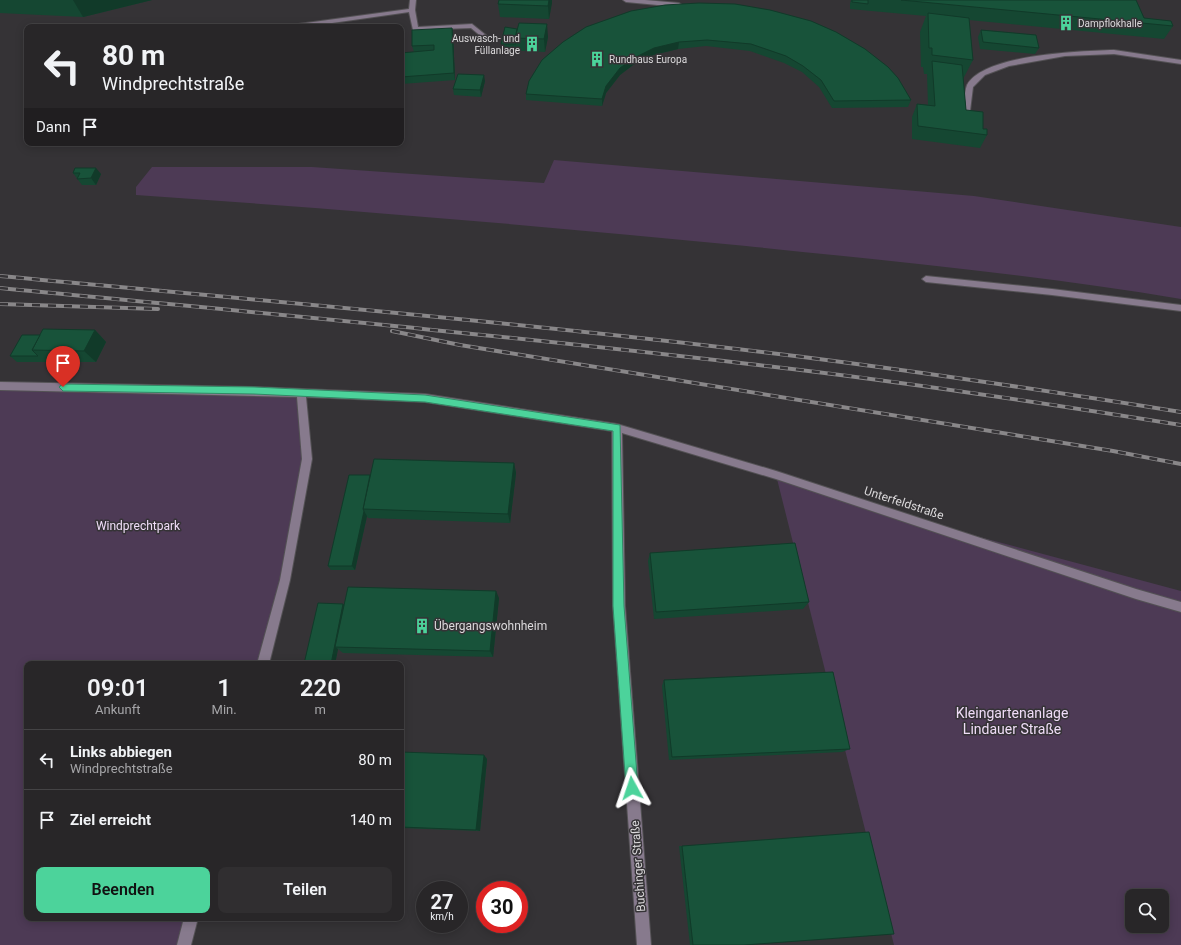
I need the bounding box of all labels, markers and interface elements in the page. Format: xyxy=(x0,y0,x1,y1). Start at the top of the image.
building icon: Dampflokhalle xyxy=(1057,14,1075,32)
place label: Dampflokhalle xyxy=(1078,18,1142,29)
place label: Auswasch- und Füllanlage xyxy=(452,33,520,56)
building icon: Auswasch- und Füllanlage xyxy=(523,35,541,53)
text: 80 m xyxy=(102,39,165,72)
icon: left xyxy=(36,40,88,92)
building icon: Rundhaus Europa xyxy=(588,50,606,68)
place label: Rundhaus Europa xyxy=(609,54,687,65)
text: Windprechtstraße xyxy=(102,73,244,94)
icon: arrive xyxy=(79,116,101,138)
text: Dann xyxy=(36,118,71,136)
pin xyxy=(46,346,80,387)
icon: arrive xyxy=(52,352,74,374)
street label: Unterfeldstraße xyxy=(862,484,946,522)
park label: Windprechtpark xyxy=(96,519,181,533)
building icon: Übergangswohnheim xyxy=(413,617,431,635)
place label: Übergangswohnheim xyxy=(434,618,547,633)
text: 09:01 xyxy=(87,674,148,702)
text: 1 xyxy=(217,674,231,702)
text: 220 xyxy=(300,674,341,702)
text: Ankunft xyxy=(95,702,140,717)
text: Min. xyxy=(212,702,237,717)
text: m xyxy=(315,702,326,717)
park label: Kleingartenanlage Lindauer Straße xyxy=(956,705,1068,737)
text: Links abbiegen xyxy=(70,743,172,761)
icon: left xyxy=(36,749,58,771)
text: 80 m xyxy=(358,751,392,769)
text: Windprechtstraße xyxy=(70,761,173,776)
position arrow xyxy=(611,767,653,809)
icon: arrive xyxy=(36,809,58,831)
text: Ziel erreicht xyxy=(70,811,151,829)
text: 140 m xyxy=(350,811,392,829)
street label: Buchinger Straße xyxy=(628,820,648,912)
button: Beenden xyxy=(36,867,210,913)
button: Teilen xyxy=(218,867,392,913)
speed limit sign: 30 xyxy=(476,881,528,933)
map controls xyxy=(1125,889,1169,933)
button: search xyxy=(1125,889,1169,933)
text: 27 xyxy=(431,890,453,914)
text: km/h xyxy=(430,911,454,922)

